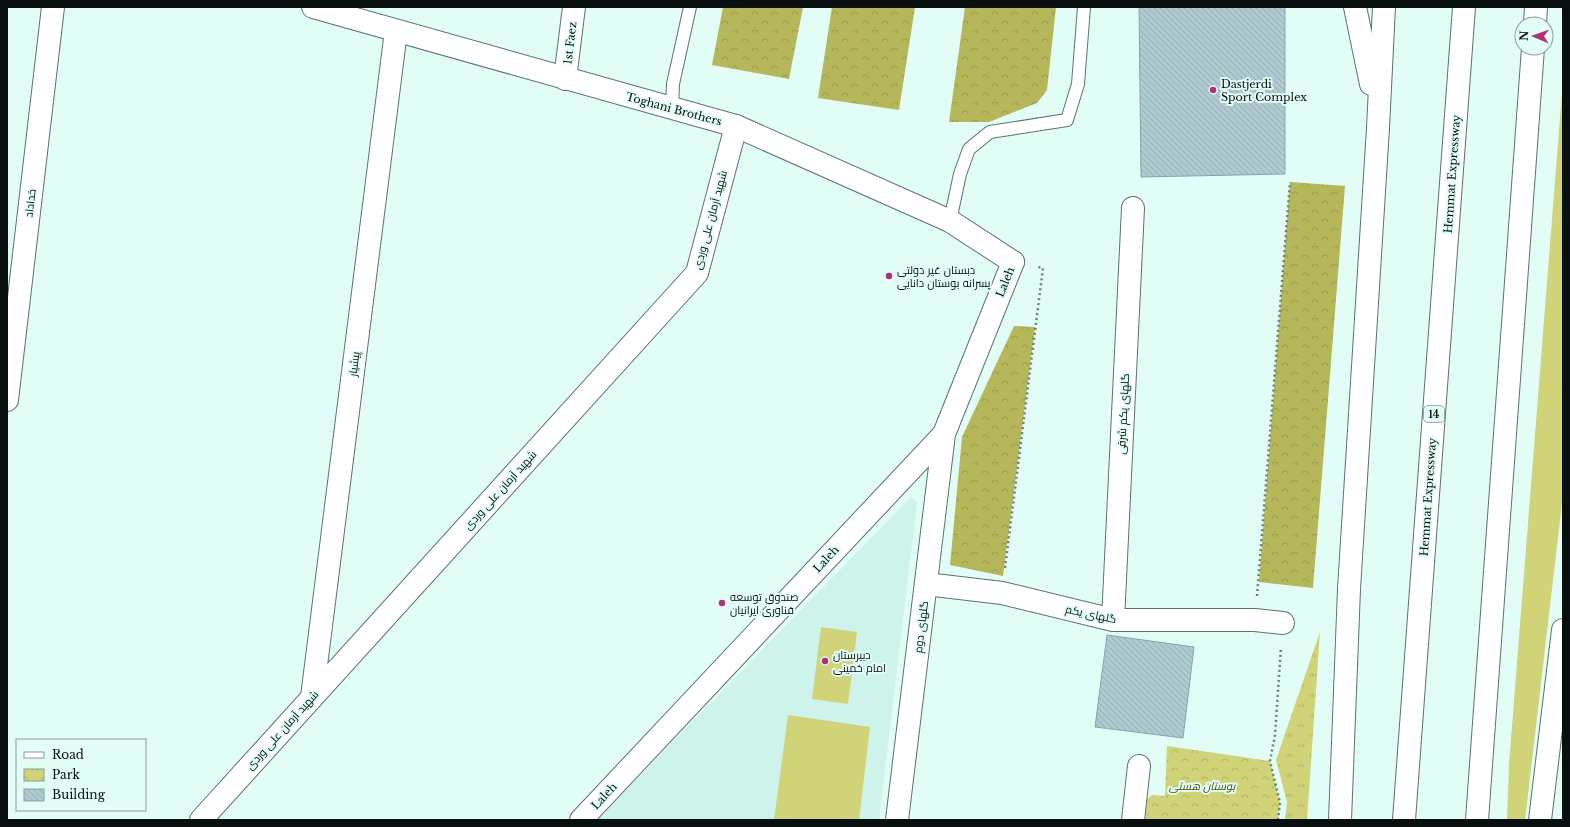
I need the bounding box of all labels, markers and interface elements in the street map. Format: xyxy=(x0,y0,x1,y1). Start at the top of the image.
north arrow xyxy=(1514,16,1554,56)
street label: 1st Faez xyxy=(560,21,580,65)
text: N xyxy=(1517,30,1531,41)
place label: Dastjerdi Sport Complex xyxy=(1221,77,1307,104)
marker: Dastjerdi Sport Complex xyxy=(1208,85,1218,95)
street label: Toghani Brothers xyxy=(625,89,723,129)
street label: Hemmat Expressway xyxy=(1441,114,1463,234)
street label: شهید آرمان علی وردی xyxy=(690,169,730,271)
street label: خداداد xyxy=(21,188,39,218)
place label: دبستان غیر دولتی پسرانه بوستان دانایی xyxy=(897,263,990,290)
street label: Laleh xyxy=(993,264,1018,299)
marker: دبستان غیر دولتی پسرانه بوستان دانایی xyxy=(884,271,894,281)
street label: پیشیار xyxy=(345,351,362,378)
street label: گلهای یکم شرقی xyxy=(1114,373,1133,455)
road number: 14 xyxy=(1424,406,1444,422)
street label: Hemmat Expressway xyxy=(1417,437,1439,557)
street label: شهید آرمان علی وردی xyxy=(461,447,539,533)
street label: Laleh xyxy=(810,542,842,575)
place label: صندوق توسعه فناوری ایرانیان xyxy=(730,590,799,617)
marker: صندوق توسعه فناوری ایرانیان xyxy=(717,598,727,608)
street label: گلهای دوم xyxy=(911,600,932,654)
street label: گلهای یکم xyxy=(1064,602,1118,627)
place label: دبیرستان امام خمینی xyxy=(833,648,886,676)
marker: دبیرستان امام خمینی xyxy=(820,656,830,666)
street label: شهید آرمان علی وردی xyxy=(243,687,321,773)
legend xyxy=(16,739,146,811)
text: Road xyxy=(52,747,84,762)
text: Park xyxy=(52,767,80,782)
street label: Laleh xyxy=(588,779,620,812)
park label: بوستان هستی xyxy=(1169,779,1236,793)
text: Building xyxy=(52,787,106,802)

